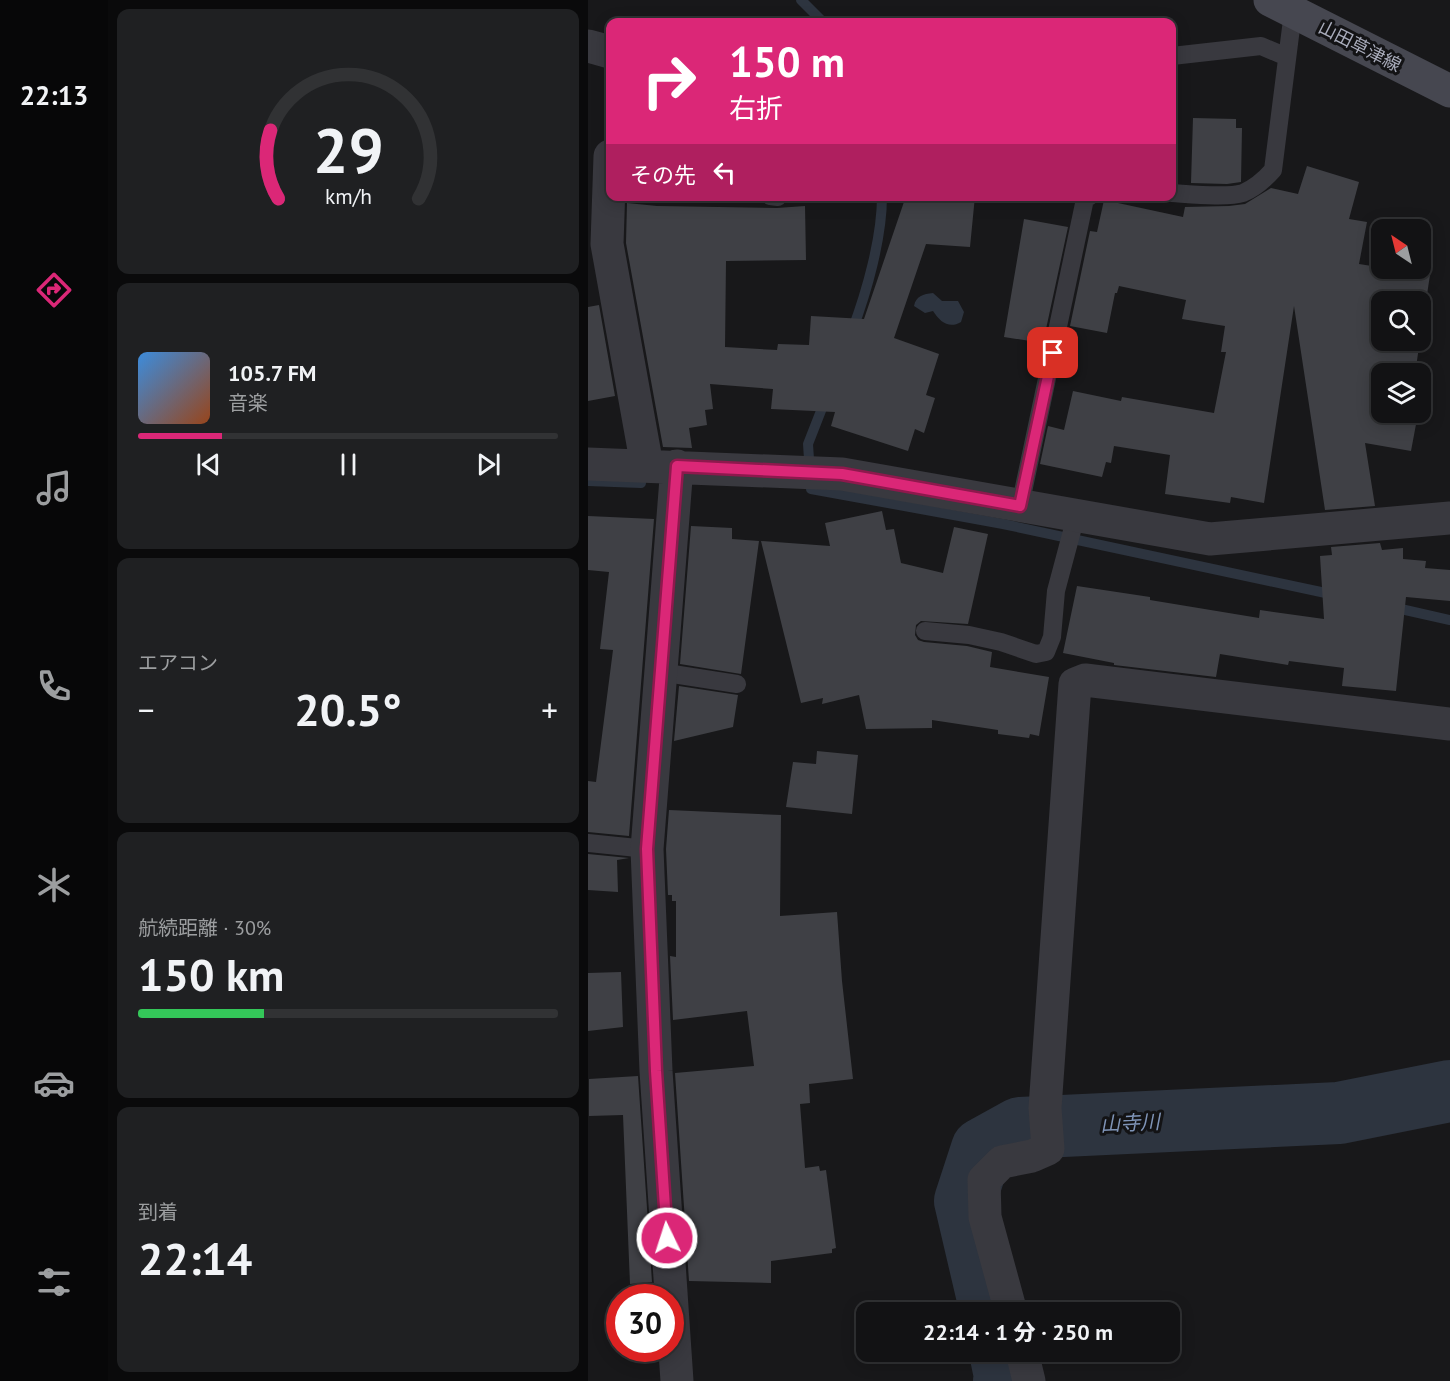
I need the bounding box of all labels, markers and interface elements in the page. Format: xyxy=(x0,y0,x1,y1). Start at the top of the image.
street label: 山田草津線 xyxy=(1315,15,1405,77)
text: 150 m xyxy=(729,34,845,89)
icon: right xyxy=(630,42,708,120)
text: 22:13 xyxy=(20,78,88,112)
text: 右折 xyxy=(729,91,783,125)
text: 29 xyxy=(313,109,383,190)
icon: left xyxy=(708,156,741,189)
text: その先 xyxy=(630,161,696,189)
text: km/h xyxy=(324,182,371,210)
north arrow xyxy=(1371,219,1431,279)
map controls xyxy=(1371,219,1431,423)
icon: directions xyxy=(33,269,75,311)
button: search xyxy=(1371,291,1431,351)
pin xyxy=(1027,327,1078,378)
icon: arrive xyxy=(1036,336,1069,369)
text: 105.7 FM xyxy=(228,359,316,387)
button: layers xyxy=(1371,363,1431,423)
text: 音楽 xyxy=(228,390,268,416)
icon: previous xyxy=(192,448,225,481)
icon: pause xyxy=(332,448,365,481)
icon: next xyxy=(472,448,505,481)
icon: music xyxy=(33,467,75,509)
text: エアコン xyxy=(138,650,218,676)
icon: phone xyxy=(33,665,75,707)
text: 20.5° xyxy=(294,680,402,738)
text: − xyxy=(138,688,155,731)
text: + xyxy=(541,688,558,731)
icon: climate xyxy=(33,864,75,906)
text: 航続距離 · 30% xyxy=(138,915,271,941)
text: 150 km xyxy=(138,945,284,1003)
icon: car xyxy=(33,1062,75,1104)
water label: 山寺川 xyxy=(1099,1108,1163,1138)
text: 到着 xyxy=(138,1199,178,1225)
position arrow xyxy=(635,1206,699,1270)
text: 22:14 xyxy=(138,1229,252,1287)
icon: filters xyxy=(33,1261,75,1303)
speed limit sign: 30 xyxy=(606,1284,684,1362)
text: 22:14 · 1 分 · 250 m xyxy=(923,1318,1113,1346)

